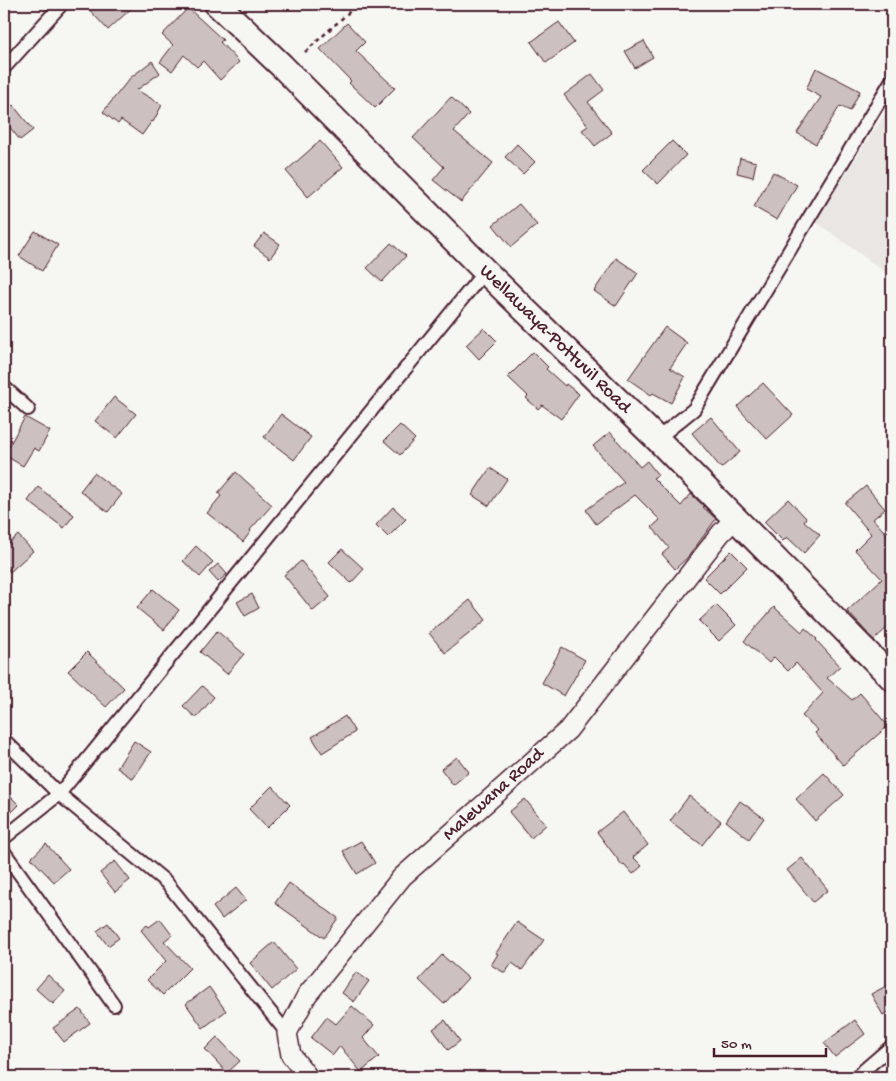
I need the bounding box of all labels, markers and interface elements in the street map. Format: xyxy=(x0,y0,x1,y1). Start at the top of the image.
street label: Wellawaya-Pottuvil Road xyxy=(474,260,637,420)
street label: Malewana Road xyxy=(439,742,551,847)
scale bar xyxy=(714,1026,826,1058)
text: 50 m xyxy=(721,1036,752,1054)

